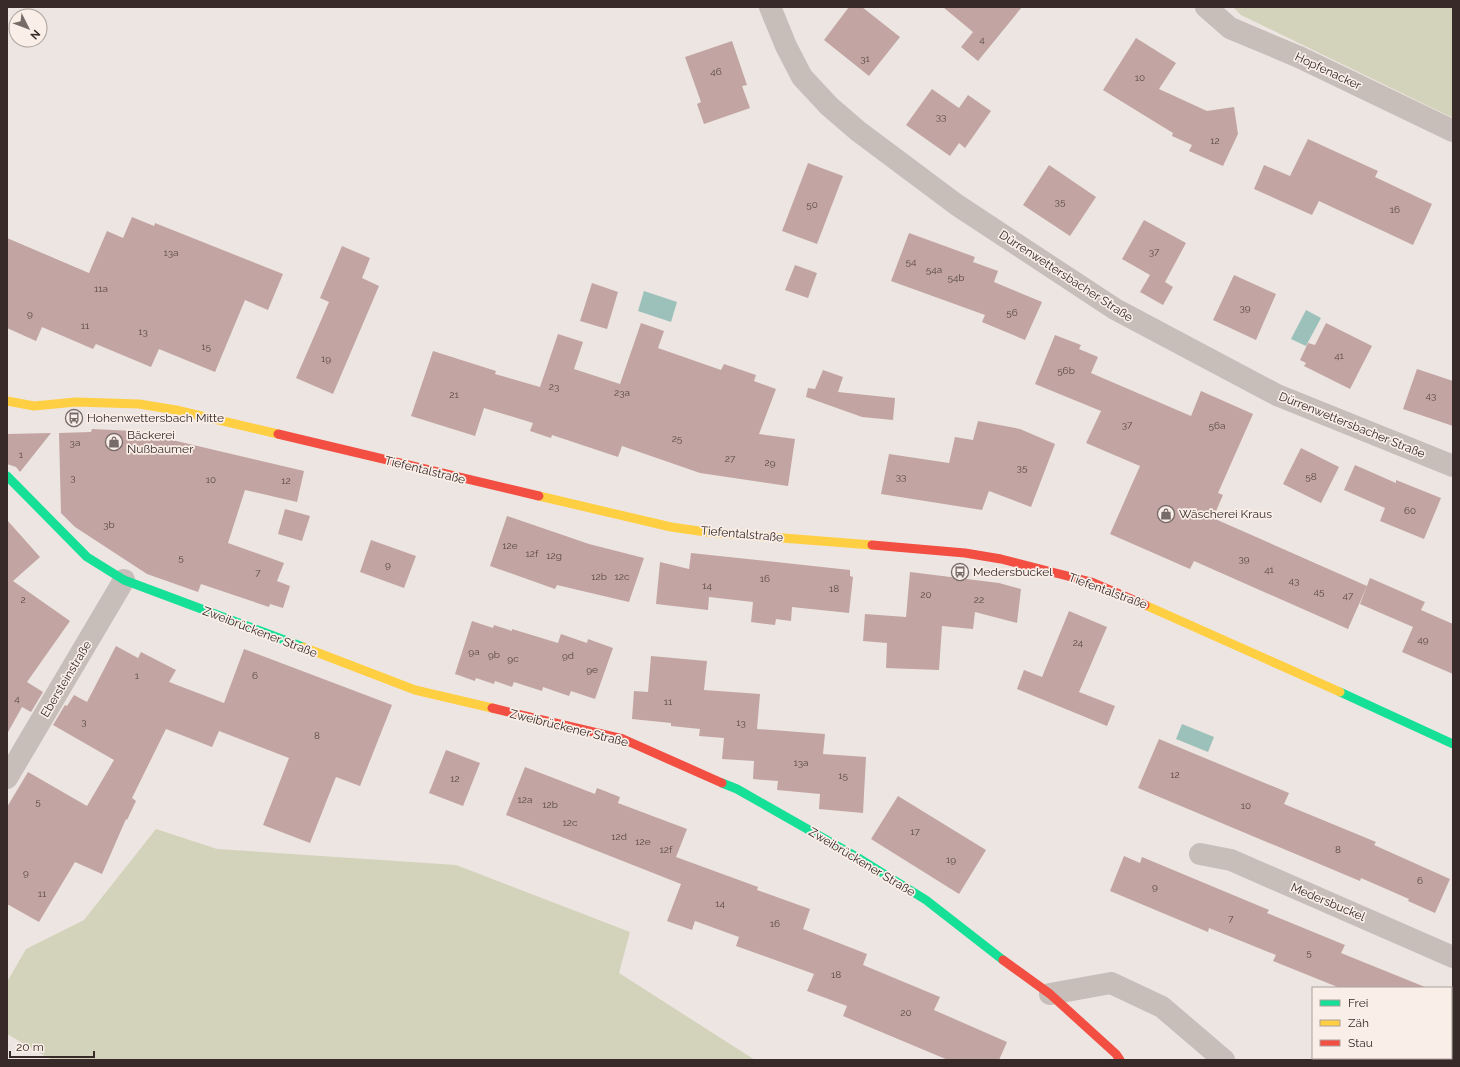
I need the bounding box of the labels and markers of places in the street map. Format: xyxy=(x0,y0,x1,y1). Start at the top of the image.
bus stop icon: Hohenwettersbach Mitte xyxy=(64,408,84,428)
place label: Hohenwettersbach Mitte xyxy=(87,411,224,425)
place label: Bäckerei Nußbaumer xyxy=(127,428,194,456)
shop icon: Bäckerei Nußbaumer xyxy=(104,432,124,452)
shop icon: Wäscherei Kraus xyxy=(1156,504,1176,524)
place label: Wäscherei Kraus xyxy=(1179,507,1272,521)
bus stop icon: Medersbuckel xyxy=(950,562,970,582)
place label: Medersbuckel xyxy=(973,565,1053,579)

